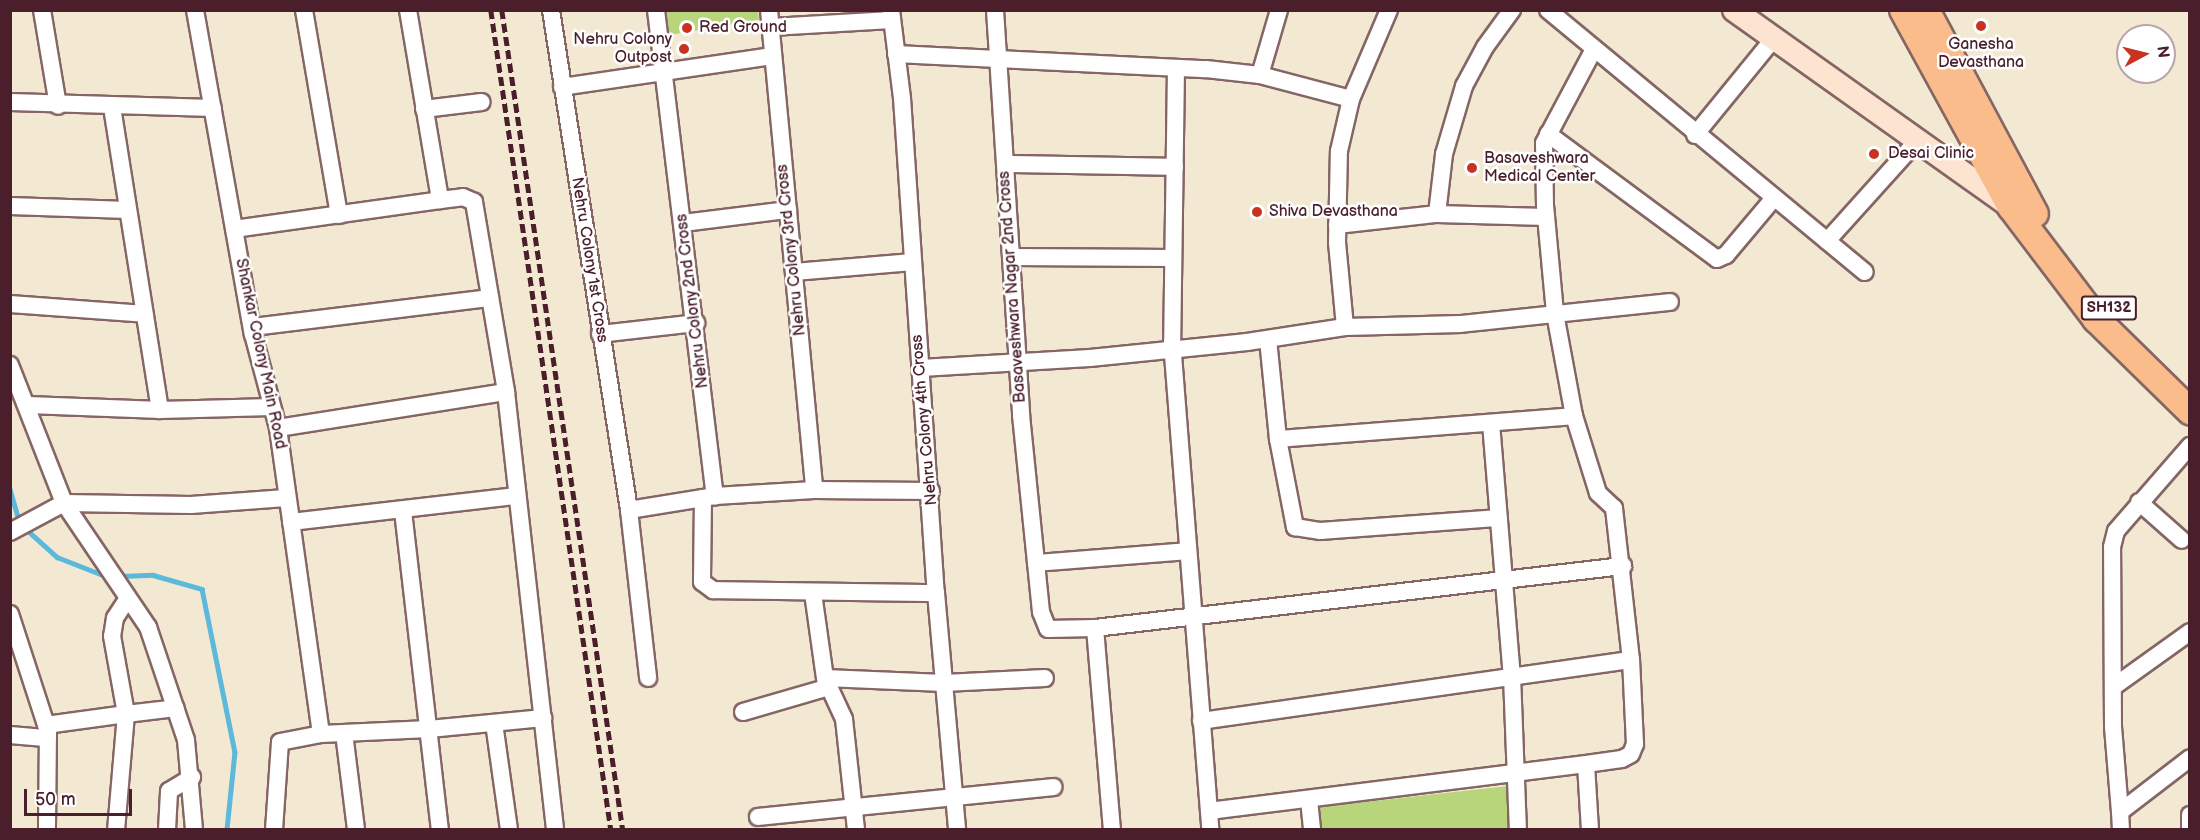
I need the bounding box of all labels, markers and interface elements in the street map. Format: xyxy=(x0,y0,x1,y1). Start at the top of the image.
place label: Red Ground xyxy=(699,18,787,38)
marker: Ganesha Devasthana xyxy=(1974,19,1988,33)
marker: Red Ground xyxy=(680,21,694,35)
north arrow xyxy=(2116,24,2176,84)
place label: Nehru Colony Outpost xyxy=(573,30,672,68)
place label: Ganesha Devasthana xyxy=(1938,35,2024,73)
marker: Nehru Colony Outpost xyxy=(677,42,691,56)
text: N xyxy=(2152,45,2173,59)
place label: Desai Clinic xyxy=(1888,144,1974,164)
marker: Desai Clinic xyxy=(1865,145,1883,163)
place label: Basaveshwara Medical Center xyxy=(1484,149,1595,187)
marker: Basaveshwara Medical Center xyxy=(1465,161,1479,175)
street label: Nehru Colony 3rd Cross xyxy=(773,163,811,337)
street label: Basaveshwara Nagar 2nd Cross xyxy=(995,170,1031,404)
street label: Nehru Colony 1st Cross xyxy=(566,176,612,344)
place label: Shiva Devasthana xyxy=(1269,202,1398,222)
marker: Shiva Devasthana xyxy=(1250,205,1264,219)
street label: Nehru Colony 2nd Cross xyxy=(673,212,713,390)
street label: Shankar Colony Main Road xyxy=(230,256,290,452)
road number: SH132 xyxy=(2080,296,2138,320)
street label: Nehru Colony 4th Cross xyxy=(908,333,942,507)
scale bar xyxy=(27,777,135,815)
text: 50 m xyxy=(35,789,76,810)

